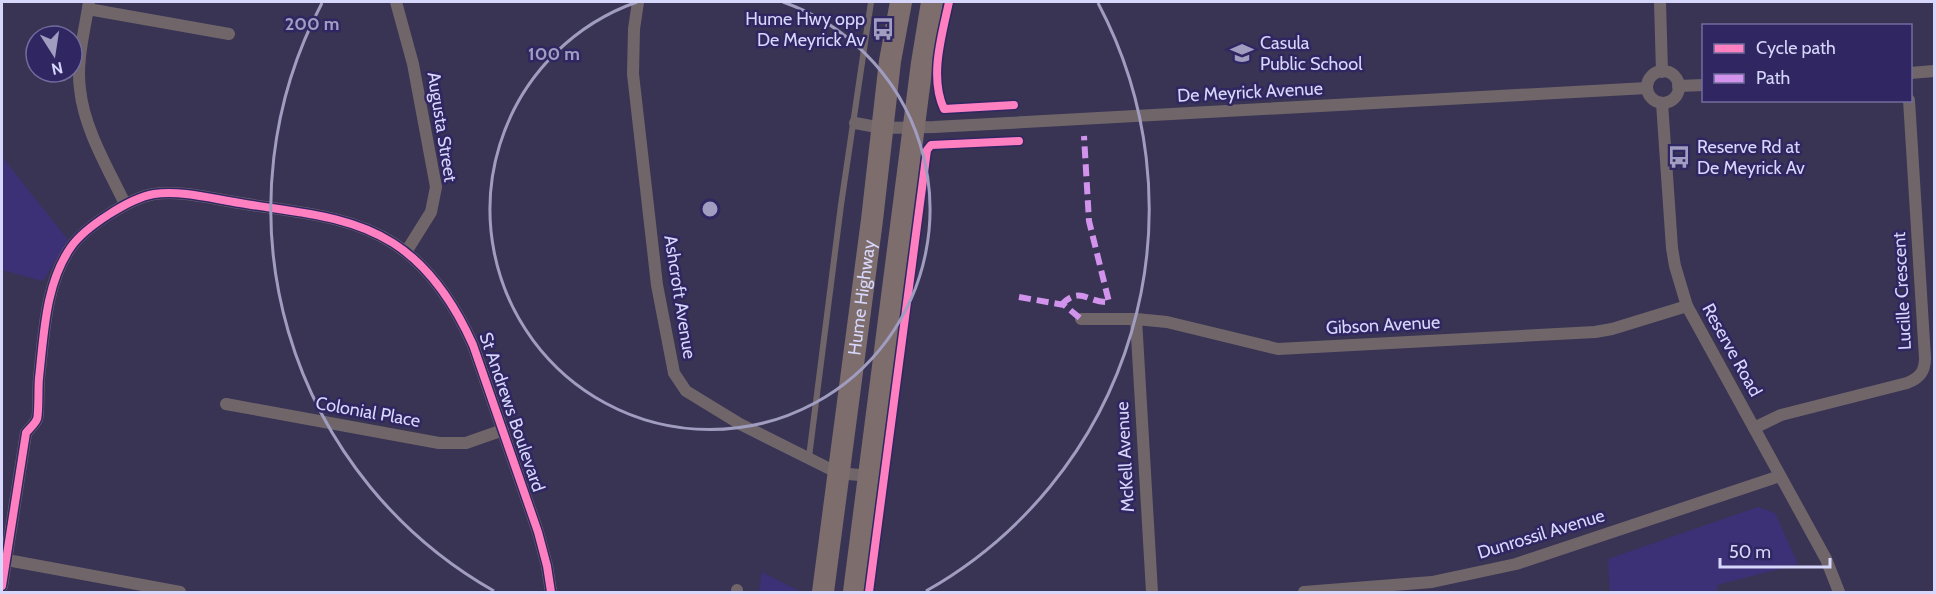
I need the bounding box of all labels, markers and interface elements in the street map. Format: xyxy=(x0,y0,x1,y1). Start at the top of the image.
place label: Hume Hwy opp De Meyrick Av xyxy=(745,8,865,51)
text: 200 m xyxy=(285,13,339,35)
bus stop icon: Hume Hwy opp De Meyrick Av xyxy=(870,16,896,42)
north arrow xyxy=(24,24,84,84)
legend xyxy=(1702,24,1912,102)
place label: Casula Public School xyxy=(1260,32,1363,75)
text: Cycle path xyxy=(1756,37,1836,59)
school or university icon: Casula Public School xyxy=(1229,40,1255,66)
text: 100 m xyxy=(528,43,580,65)
text: N xyxy=(50,58,65,79)
text: Path xyxy=(1756,67,1790,89)
street label: Augusta Street xyxy=(422,70,462,184)
street label: De Meyrick Avenue xyxy=(1177,77,1323,107)
place label: Reserve Rd at De Meyrick Av xyxy=(1697,136,1805,179)
bus stop icon: Reserve Rd at De Meyrick Av xyxy=(1666,144,1692,170)
centre of rings xyxy=(700,199,720,219)
street label: Lucille Crescent xyxy=(1888,231,1916,351)
street label: Ashcroft Avenue xyxy=(659,234,701,360)
street label: Hume Highway xyxy=(843,238,880,357)
street label: Reserve Road xyxy=(1697,300,1767,400)
street label: Gibson Avenue xyxy=(1325,311,1441,339)
street label: St Andrews Boulevard xyxy=(474,329,550,495)
street label: Colonial Place xyxy=(314,392,422,432)
street label: McKell Avenue xyxy=(1111,401,1139,513)
street label: Dunrossil Avenue xyxy=(1475,504,1607,564)
scale bar xyxy=(1720,531,1830,569)
text: 50 m xyxy=(1729,541,1771,563)

